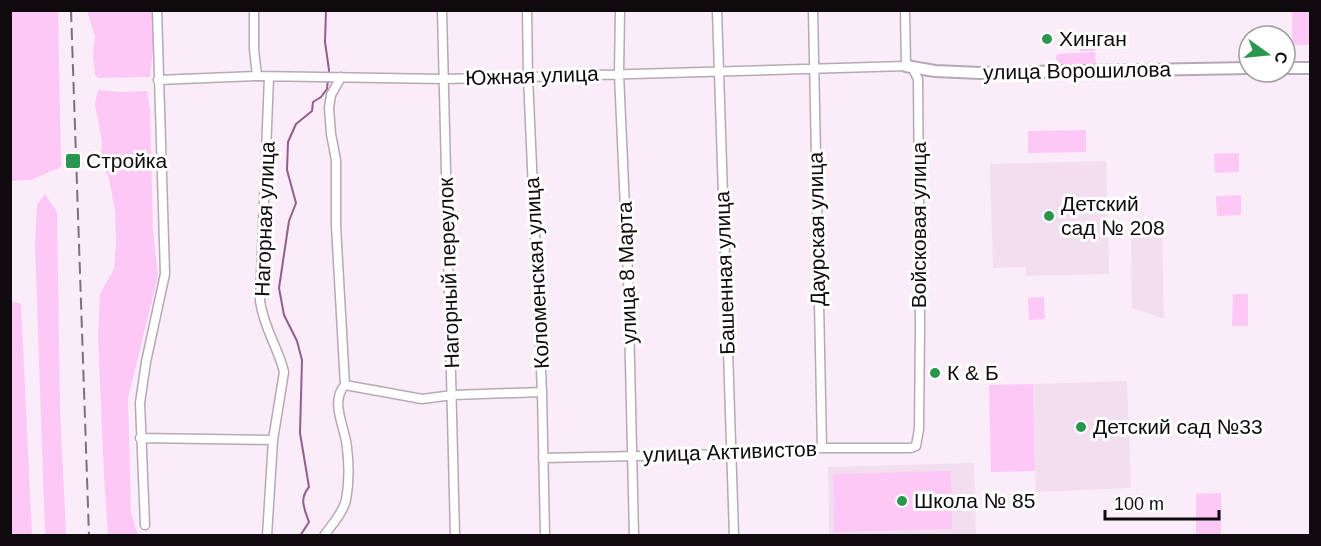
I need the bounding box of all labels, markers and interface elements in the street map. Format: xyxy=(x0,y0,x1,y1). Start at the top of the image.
north arrow xyxy=(1237,24,1297,84)
place label: Хинган xyxy=(1059,27,1127,50)
marker: Хинган xyxy=(1040,32,1054,46)
text: С xyxy=(1271,50,1291,66)
street label: улица Ворошилова xyxy=(983,57,1171,84)
street label: Южная улица xyxy=(465,62,599,89)
street label: Нагорная улица xyxy=(250,141,279,297)
street label: Войсковая улица xyxy=(907,141,930,308)
place label: Стройка xyxy=(86,149,168,172)
street label: Даурская улица xyxy=(804,151,829,306)
marker: Стройка xyxy=(64,152,82,170)
street label: Нагорный переулок xyxy=(434,176,463,369)
street label: Коломенская улица xyxy=(520,176,553,370)
street label: Башенная улица xyxy=(710,190,739,355)
place label: Детский сад № 208 xyxy=(1061,192,1165,239)
street label: улица 8 Марта xyxy=(613,201,640,345)
marker: Детский сад № 208 xyxy=(1042,209,1056,223)
place label: К & Б xyxy=(947,361,999,384)
marker: К & Б xyxy=(928,366,942,380)
place label: Детский сад №33 xyxy=(1093,415,1263,438)
marker: Детский сад №33 xyxy=(1074,420,1088,434)
street label: улица Активистов xyxy=(643,437,817,466)
scale bar xyxy=(1105,483,1219,521)
place label: Школа № 85 xyxy=(914,489,1035,512)
marker: Школа № 85 xyxy=(895,494,909,508)
text: 100 m xyxy=(1114,494,1164,514)

